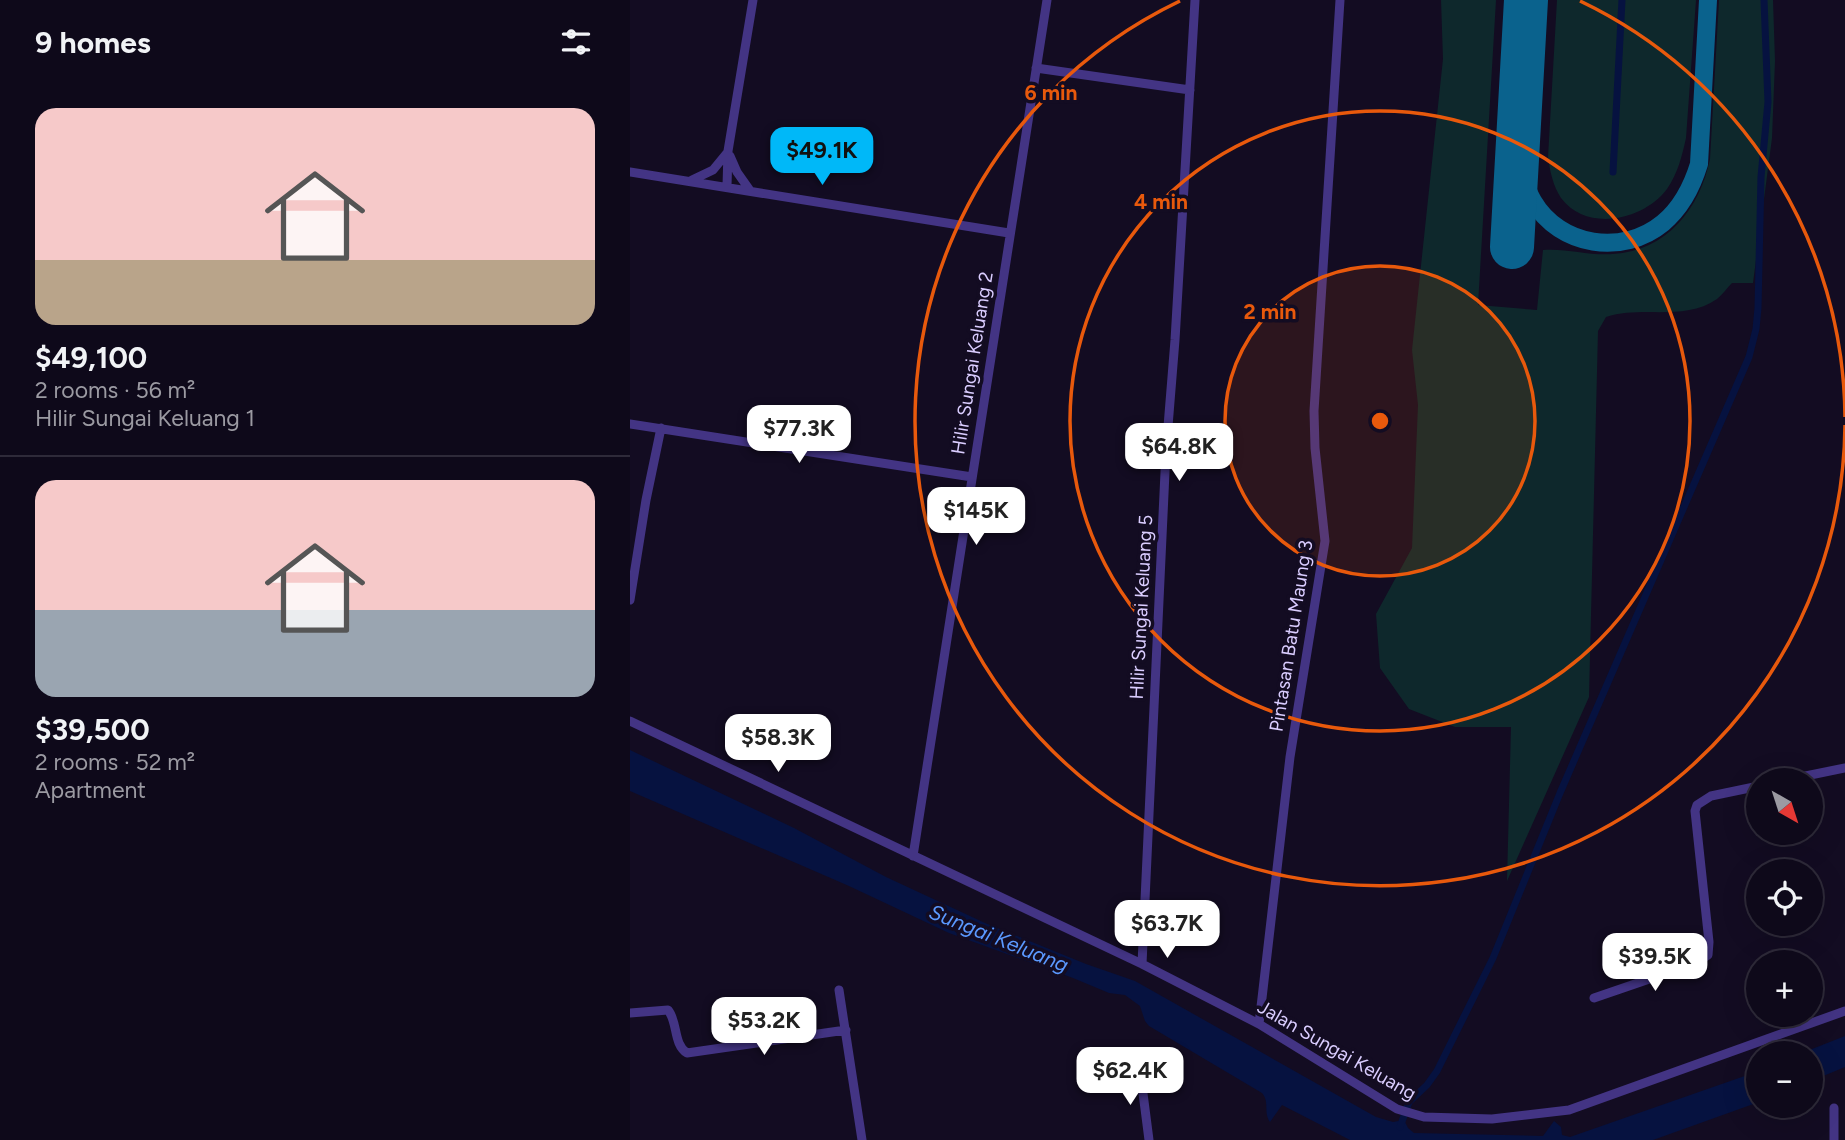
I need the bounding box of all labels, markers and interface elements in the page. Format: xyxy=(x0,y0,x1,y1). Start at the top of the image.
icon: filters xyxy=(557,23,595,61)
text: 9 homes xyxy=(35,24,151,61)
text: 6 min xyxy=(1025,80,1077,105)
pin: $49.1K xyxy=(765,128,879,187)
text: $49.1K xyxy=(786,136,858,164)
icon: home xyxy=(252,153,378,279)
text: 4 min xyxy=(1134,189,1188,214)
street label: Hilir Sungai Keluang 2 xyxy=(946,270,998,456)
text: 2 min xyxy=(1244,299,1296,324)
text: $49,100 xyxy=(35,339,147,376)
text: 2 rooms · 56 m² xyxy=(35,376,195,404)
text: Hilir Sungai Keluang 1 xyxy=(35,404,255,432)
pin: $77.3K xyxy=(742,406,856,465)
centre of rings xyxy=(1368,409,1392,433)
text: $77.3K xyxy=(763,414,835,442)
pin: $64.8K xyxy=(1122,424,1236,483)
text: $64.8K xyxy=(1141,432,1217,460)
pin: $145K xyxy=(927,488,1025,547)
text: $145K xyxy=(943,496,1009,524)
street label: Hilir Sungai Keluang 5 xyxy=(1125,514,1157,700)
icon: home xyxy=(252,525,378,651)
street label: Pintasan Batu Maung 3 xyxy=(1264,539,1318,733)
text: $39,500 xyxy=(35,711,150,748)
pin: $58.3K xyxy=(721,714,835,774)
text: $58.3K xyxy=(741,723,815,751)
text: 2 rooms · 52 m² xyxy=(35,748,195,776)
north arrow xyxy=(1746,768,1824,845)
map controls xyxy=(1746,768,1823,1118)
text: Apartment xyxy=(35,776,146,804)
button: locate xyxy=(1746,859,1823,936)
water label: Sungai Keluang xyxy=(926,899,1072,977)
pin: $63.7K xyxy=(1110,900,1224,960)
text: $63.7K xyxy=(1131,909,1203,937)
pin: $39.5K xyxy=(1598,934,1712,993)
text: $39.5K xyxy=(1618,942,1692,970)
button: + xyxy=(1746,950,1823,1027)
street label: Jalan Sungai Keluang xyxy=(1254,995,1420,1105)
pin: $53.2K xyxy=(707,998,821,1057)
text: $53.2K xyxy=(727,1006,801,1034)
button: − xyxy=(1746,1041,1823,1118)
pin: $62.4K xyxy=(1073,1048,1187,1107)
text: $62.4K xyxy=(1093,1056,1167,1084)

